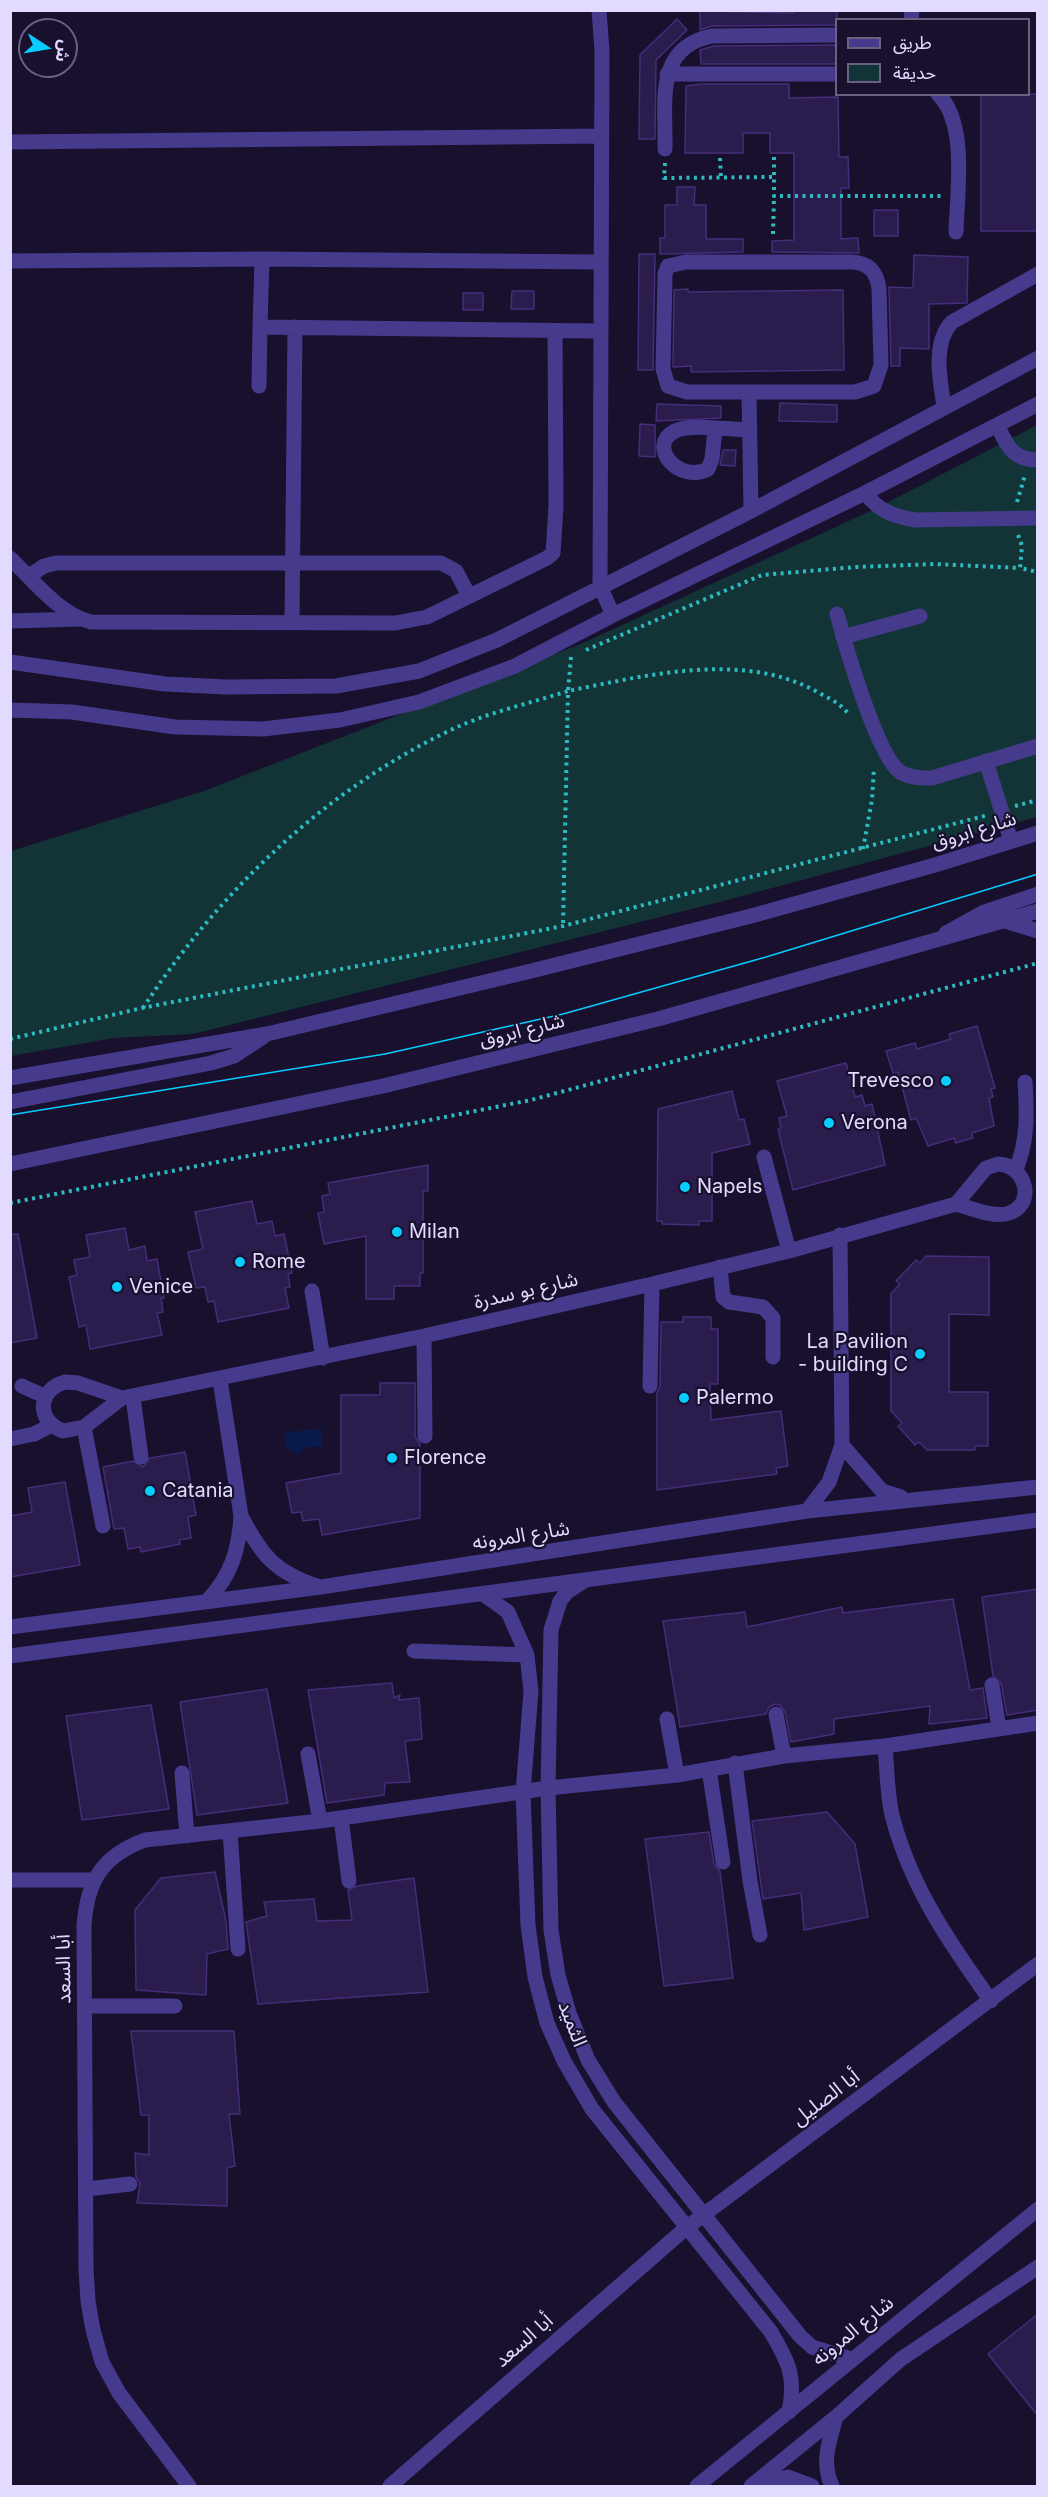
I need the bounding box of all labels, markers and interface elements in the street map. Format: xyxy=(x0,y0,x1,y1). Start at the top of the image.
north arrow xyxy=(18,18,78,78)
legend xyxy=(835,18,1030,96)
text: طريق xyxy=(893,32,932,53)
text: ش xyxy=(52,39,76,64)
text: حديقة xyxy=(893,62,936,83)
street label: شارع ابروق xyxy=(929,807,1019,855)
street label: شارع ابروق xyxy=(477,1009,567,1053)
place label: Trevesco xyxy=(847,1069,934,1093)
marker: Trevesco xyxy=(939,1074,953,1088)
place label: Verona xyxy=(841,1111,908,1135)
marker: Verona xyxy=(822,1116,836,1130)
place label: Napels xyxy=(697,1175,763,1199)
marker: Napels xyxy=(678,1180,692,1194)
place label: Milan xyxy=(409,1220,460,1244)
marker: Milan xyxy=(390,1225,404,1239)
place label: Rome xyxy=(252,1250,306,1274)
marker: Rome xyxy=(233,1255,247,1269)
street label: شارع بو سدرة xyxy=(472,1267,580,1315)
place label: Venice xyxy=(129,1275,193,1299)
marker: Venice xyxy=(110,1280,124,1294)
place label: La Pavilion - building C xyxy=(798,1330,908,1377)
marker: La Pavilion - building C xyxy=(913,1347,927,1361)
place label: Palermo xyxy=(696,1386,774,1410)
marker: Palermo xyxy=(677,1391,691,1405)
place label: Florence xyxy=(404,1446,486,1470)
marker: Florence xyxy=(385,1451,399,1465)
place label: Catania xyxy=(162,1479,234,1503)
marker: Catania xyxy=(143,1484,157,1498)
street label: شارع المرونه xyxy=(471,1516,571,1556)
street label: أبا السعد xyxy=(51,1934,77,2004)
street label: الثميد xyxy=(552,1998,592,2050)
street label: أبا الصليل xyxy=(787,2065,865,2131)
street label: شارع المرونه xyxy=(807,2291,899,2371)
street label: أبا السعد xyxy=(490,2309,558,2373)

